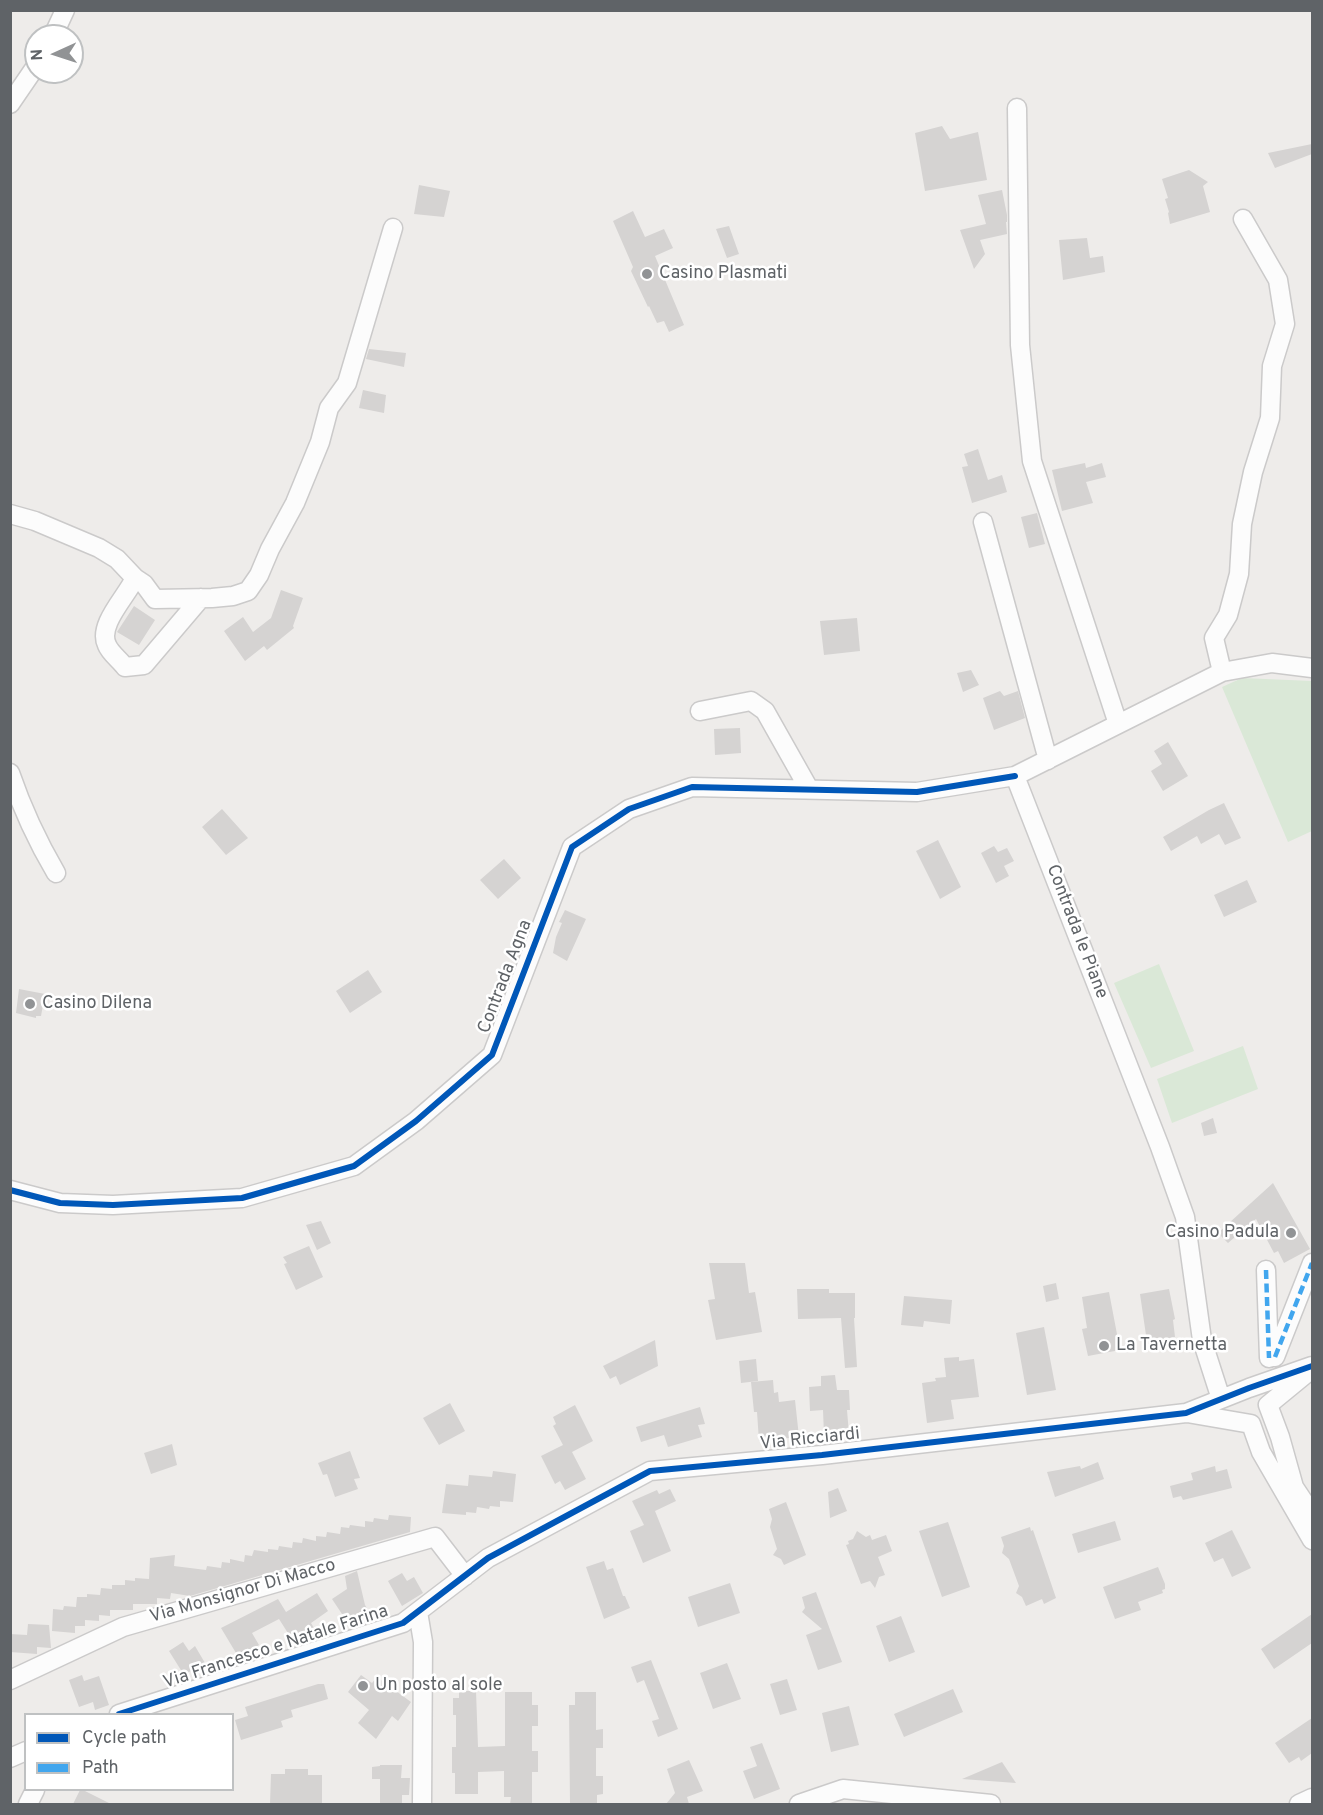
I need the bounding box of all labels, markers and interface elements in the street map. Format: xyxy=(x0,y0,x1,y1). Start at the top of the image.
north arrow xyxy=(24,24,84,84)
text: N xyxy=(28,49,48,61)
place label: Casino Plasmati xyxy=(659,263,787,285)
marker: Casino Plasmati xyxy=(640,267,654,281)
street label: Contrada le Piane xyxy=(1040,862,1112,1002)
street label: Contrada Agna xyxy=(474,917,538,1037)
place label: Casino Dilena xyxy=(42,993,152,1015)
marker: Casino Dilena xyxy=(23,997,37,1011)
place label: Casino Padula xyxy=(1165,1222,1279,1244)
marker: Casino Padula xyxy=(1284,1226,1298,1240)
place label: La Tavernetta xyxy=(1116,1335,1227,1357)
marker: La Tavernetta xyxy=(1097,1339,1111,1353)
street label: Via Ricciardi xyxy=(759,1424,861,1456)
street label: Via Monsignor Di Macco xyxy=(147,1555,339,1629)
street label: Via Francesco e Natale Farina xyxy=(161,1601,391,1695)
place label: Un posto al sole xyxy=(375,1675,502,1697)
marker: Un posto al sole xyxy=(356,1679,370,1693)
legend xyxy=(24,1713,234,1791)
text: Cycle path xyxy=(82,1727,167,1750)
text: Path xyxy=(82,1757,119,1780)

